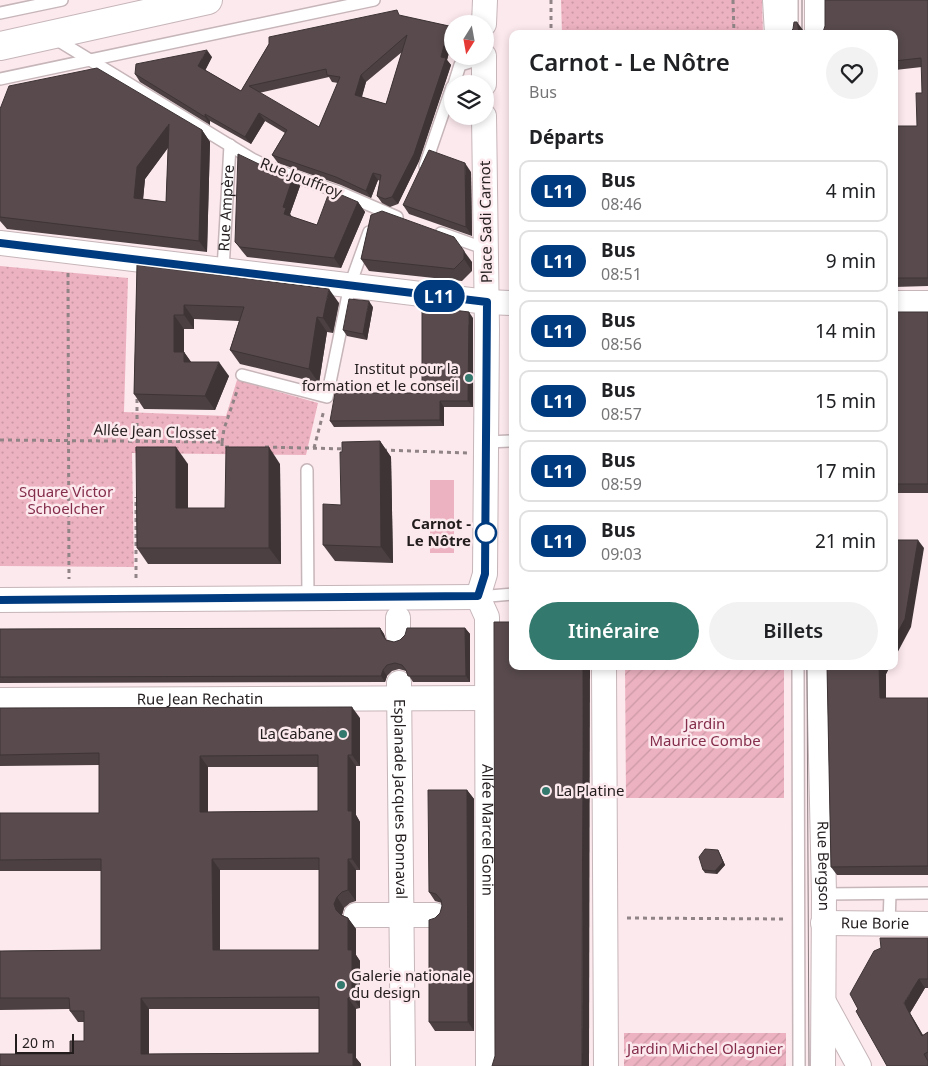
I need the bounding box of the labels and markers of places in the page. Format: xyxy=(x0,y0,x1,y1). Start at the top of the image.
place label: Institut pour la formation et le conseil xyxy=(302,358,459,395)
marker: Institut pour la formation et le conseil xyxy=(463,372,475,384)
place label: Carnot - Le Nôtre xyxy=(406,513,471,550)
marker: Carnot - Le Nôtre xyxy=(475,522,497,544)
place label: La Cabane xyxy=(260,723,333,743)
marker: La Cabane xyxy=(337,728,349,740)
place label: La Platine xyxy=(556,780,625,800)
marker: La Platine xyxy=(540,785,552,797)
place label: Galerie nationale du design xyxy=(351,965,471,1002)
marker: Galerie nationale du design xyxy=(335,979,347,991)

